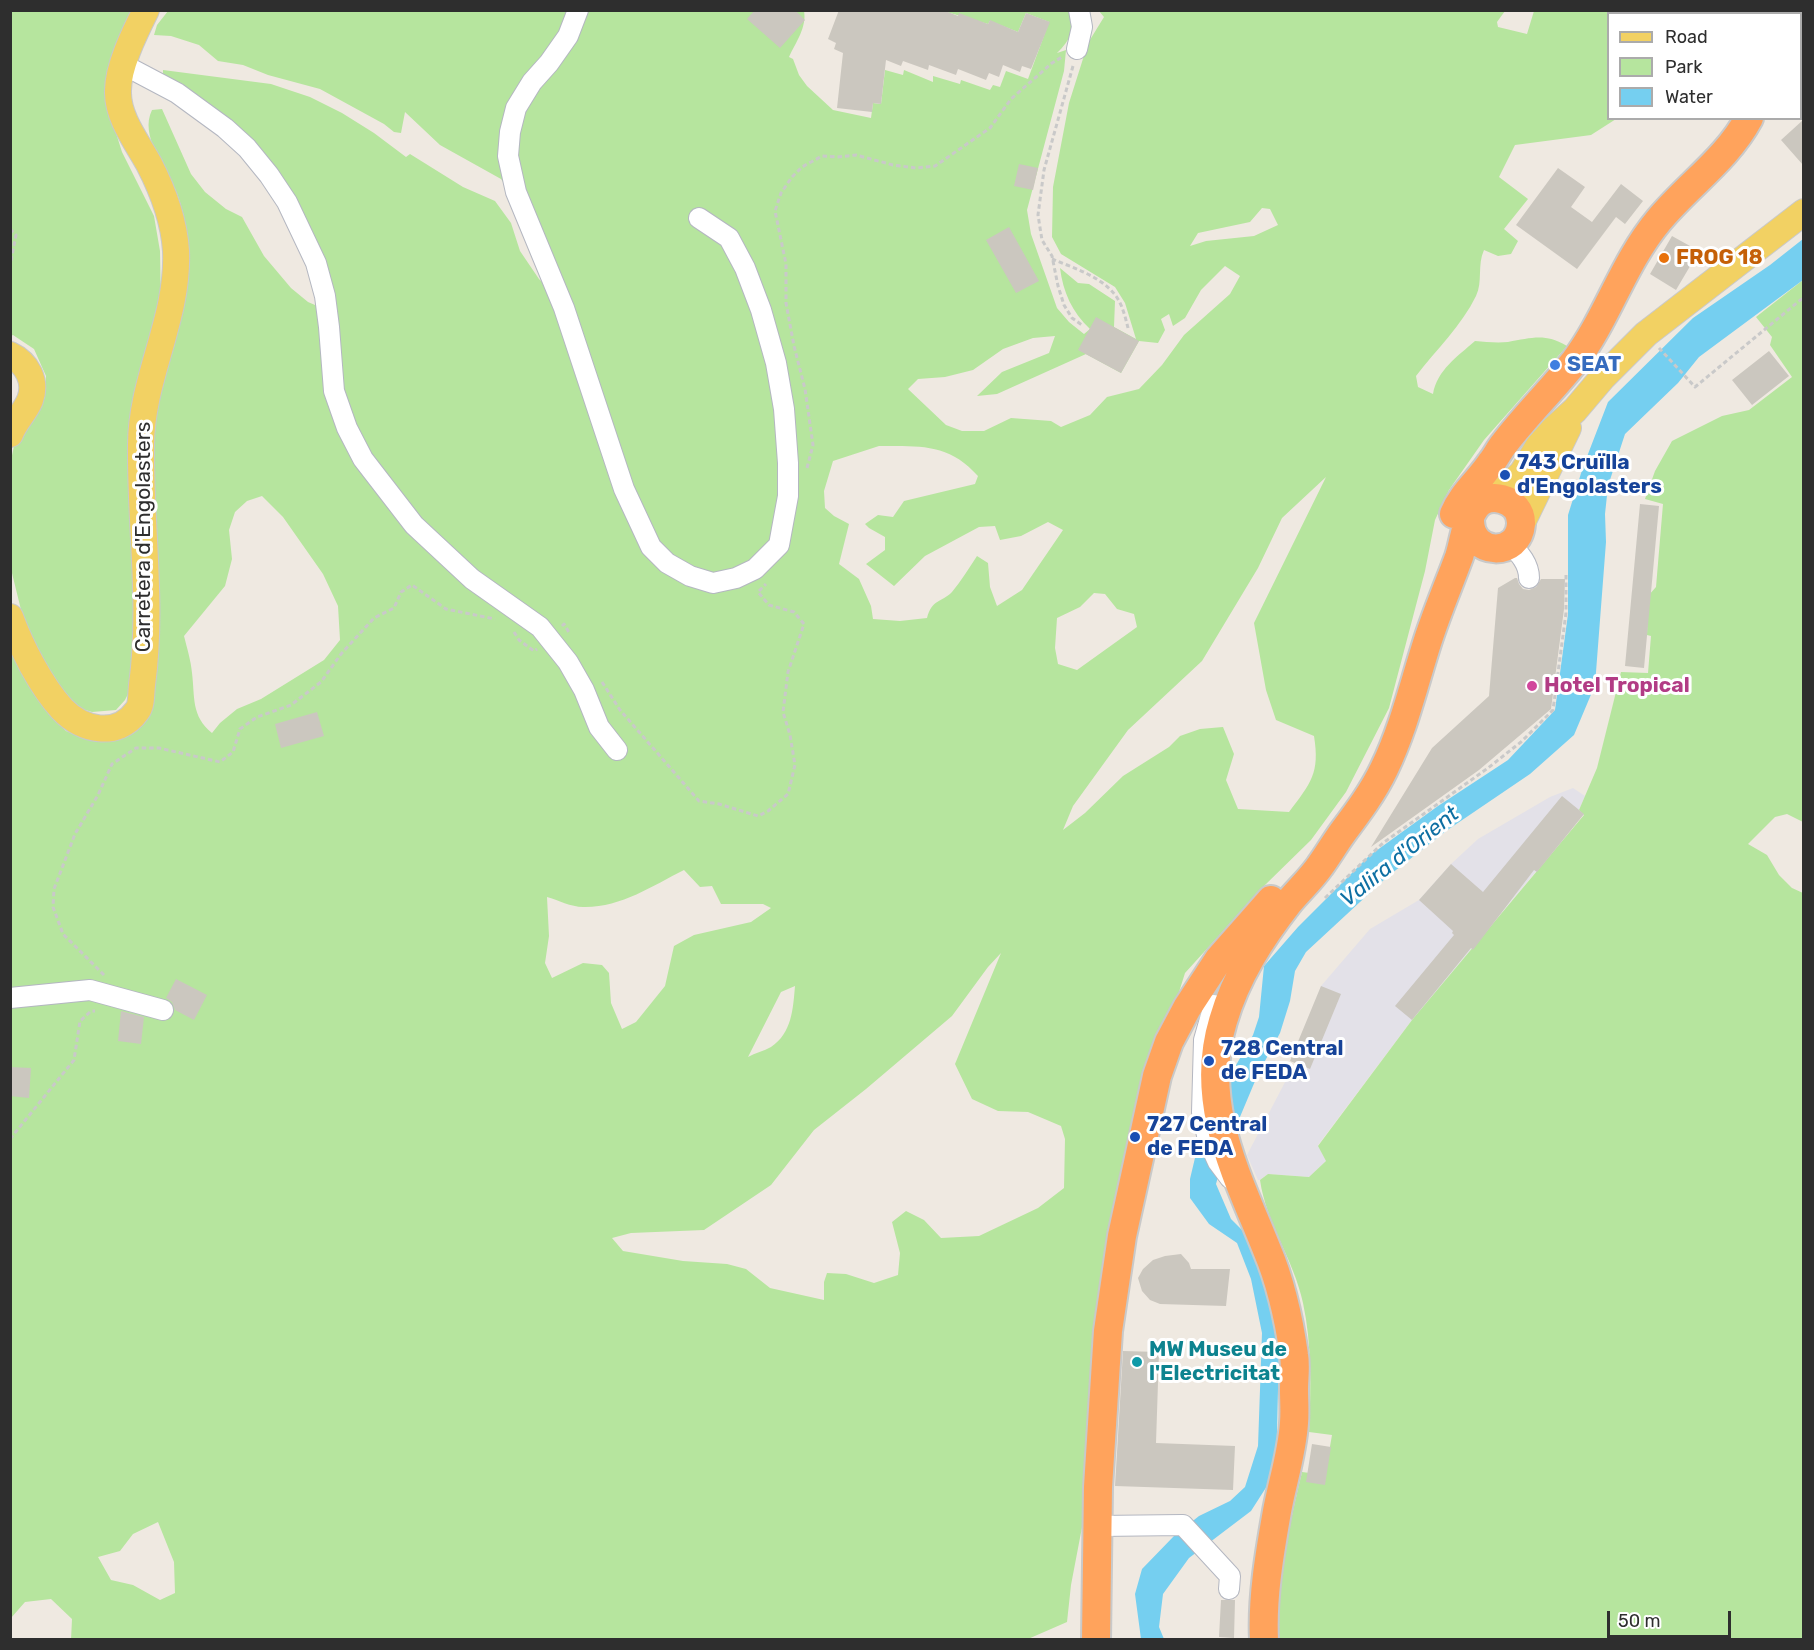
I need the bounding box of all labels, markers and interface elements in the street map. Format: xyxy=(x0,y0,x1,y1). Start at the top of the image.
legend xyxy=(1607,12,1802,120)
text: Road xyxy=(1665,26,1708,48)
text: Park xyxy=(1665,56,1702,78)
text: Water xyxy=(1665,86,1713,108)
place label: FROG 18 xyxy=(1676,245,1763,271)
marker: FROG 18 xyxy=(1657,251,1671,265)
place label: SEAT xyxy=(1567,352,1621,378)
marker: SEAT xyxy=(1548,358,1562,372)
street label: Carretera d'Engolasters xyxy=(131,422,157,652)
place label: 743 Cruïlla d'Engolasters xyxy=(1517,450,1662,500)
marker: 743 Cruïlla d'Engolasters xyxy=(1498,468,1512,482)
place label: Hotel Tropical xyxy=(1544,673,1690,699)
marker: Hotel Tropical xyxy=(1525,679,1539,693)
water label: Valira d'Orient xyxy=(1335,801,1465,913)
place label: 728 Central de FEDA xyxy=(1221,1036,1344,1086)
marker: 728 Central de FEDA xyxy=(1202,1054,1216,1068)
place label: 727 Central de FEDA xyxy=(1147,1112,1267,1162)
marker: 727 Central de FEDA xyxy=(1128,1130,1142,1144)
place label: MW Museu de l'Electricitat xyxy=(1149,1337,1287,1387)
marker: MW Museu de l'Electricitat xyxy=(1130,1355,1144,1369)
scale bar xyxy=(1610,1599,1734,1637)
text: 50 m xyxy=(1618,1610,1661,1632)

